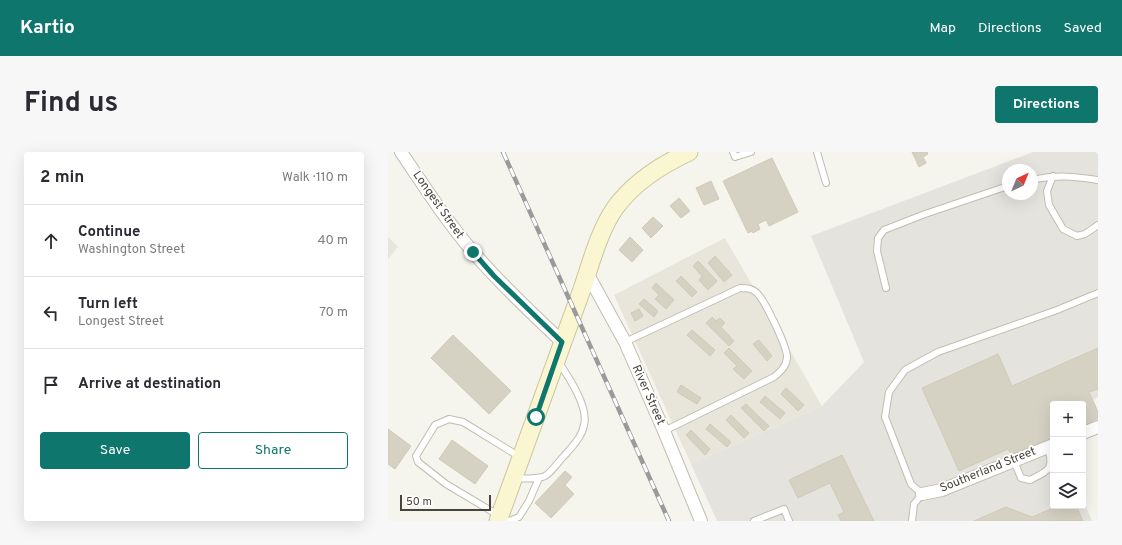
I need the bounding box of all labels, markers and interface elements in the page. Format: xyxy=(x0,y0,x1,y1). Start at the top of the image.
text: Kartio xyxy=(20,16,75,40)
text: Map xyxy=(930,20,956,37)
text: Directions xyxy=(978,20,1042,37)
text: Saved xyxy=(1064,20,1102,37)
text: Find us xyxy=(24,86,118,122)
button: Directions xyxy=(995,86,1098,123)
north arrow xyxy=(1002,164,1038,200)
text: 2 min xyxy=(40,167,84,189)
street label: Longest Street xyxy=(409,168,467,242)
text: Walk · 110 m xyxy=(282,170,348,186)
text: Continue xyxy=(78,223,140,242)
icon: ahead xyxy=(40,230,62,252)
text: 40 m xyxy=(318,233,348,249)
text: Washington Street xyxy=(78,242,185,258)
route end xyxy=(464,243,482,261)
text: Turn left xyxy=(78,295,138,314)
icon: left xyxy=(40,302,62,324)
text: 70 m xyxy=(319,305,348,321)
text: Longest Street xyxy=(78,314,164,330)
street label: River Street xyxy=(628,362,668,428)
icon: arrive xyxy=(40,374,62,396)
text: Arrive at destination xyxy=(78,375,221,394)
map controls xyxy=(1050,401,1086,509)
button: + xyxy=(1050,401,1086,437)
route start xyxy=(527,408,545,426)
button: Save xyxy=(40,432,190,469)
button: Share xyxy=(198,432,348,469)
button: − xyxy=(1050,437,1086,473)
street label: Southerland Street xyxy=(938,443,1038,497)
button: layers xyxy=(1050,473,1086,509)
scale bar xyxy=(400,493,491,512)
text: 50 m xyxy=(406,495,432,509)

